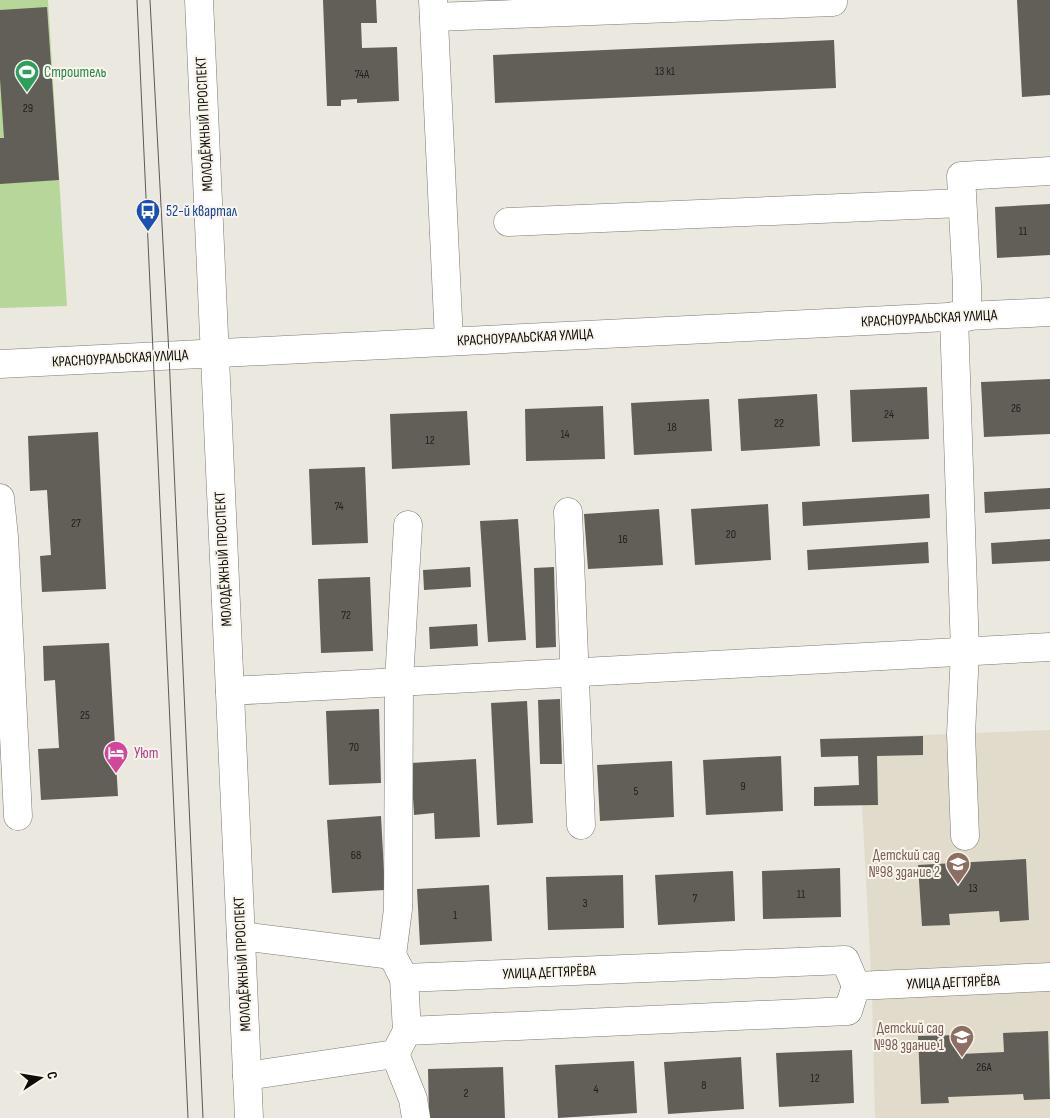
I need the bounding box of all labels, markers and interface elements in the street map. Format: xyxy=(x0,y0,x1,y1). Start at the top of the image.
street label: МОЛОДЁЖНЫЙ ПРОСПЕКТ xyxy=(191,56,218,192)
sports icon: Строитель xyxy=(14,59,40,93)
place label: Строитель xyxy=(44,63,106,82)
house number: 13 к1 xyxy=(655,64,676,79)
house number: 74А xyxy=(355,67,370,82)
house number: 29 xyxy=(23,101,33,116)
bus stop icon: 52-й квартал xyxy=(135,198,161,232)
place label: 52-й квартал xyxy=(166,202,238,221)
house number: 11 xyxy=(1019,224,1028,239)
street label: КРАСНОУРАЛЬСКАЯ УЛИЦА xyxy=(860,305,998,332)
street label: КРАСНОУРАЛЬСКАЯ УЛИЦА xyxy=(456,324,594,351)
street label: КРАСНОУРАЛЬСКАЯ УЛИЦА xyxy=(51,345,189,372)
house number: 26 xyxy=(1011,401,1021,416)
house number: 24 xyxy=(884,407,894,422)
house number: 22 xyxy=(774,416,784,431)
house number: 18 xyxy=(667,420,677,435)
house number: 14 xyxy=(560,427,570,442)
house number: 12 xyxy=(425,433,435,448)
street label: МОЛОДЁЖНЫЙ ПРОСПЕКТ xyxy=(210,491,237,627)
house number: 74 xyxy=(334,499,344,514)
house number: 27 xyxy=(71,516,81,531)
house number: 20 xyxy=(726,527,736,542)
house number: 16 xyxy=(618,532,628,547)
house number: 72 xyxy=(341,608,351,623)
house number: 25 xyxy=(80,708,90,723)
hotel icon: Уют xyxy=(103,740,129,774)
house number: 70 xyxy=(349,740,359,755)
place label: Уют xyxy=(134,744,158,763)
house number: 9 xyxy=(740,779,746,794)
house number: 5 xyxy=(634,784,639,799)
place label: Детский сад №98 здание 2 xyxy=(869,846,940,882)
house number: 68 xyxy=(351,848,361,863)
school or university icon: Детский сад №98 здание 2 xyxy=(945,851,971,885)
house number: 13 xyxy=(968,881,978,896)
house number: 11 xyxy=(797,887,806,902)
house number: 7 xyxy=(693,891,698,906)
street label: МОЛОДЁЖНЫЙ ПРОСПЕКТ xyxy=(229,896,256,1032)
house number: 3 xyxy=(582,896,588,911)
house number: 1 xyxy=(453,908,458,923)
street label: УЛИЦА ДЕГТЯРЁВА xyxy=(502,961,597,984)
street label: УЛИЦА ДЕГТЯРЁВА xyxy=(906,971,1001,994)
place label: Детский сад №98 здание 1 xyxy=(874,1019,945,1055)
school or university icon: Детский сад №98 здание 1 xyxy=(949,1024,975,1058)
north arrow xyxy=(15,1053,65,1103)
house number: 26А xyxy=(976,1060,993,1075)
text: С xyxy=(43,1070,61,1081)
house number: 12 xyxy=(810,1071,820,1086)
house number: 8 xyxy=(701,1078,707,1093)
house number: 4 xyxy=(593,1082,599,1097)
house number: 2 xyxy=(464,1086,469,1101)

